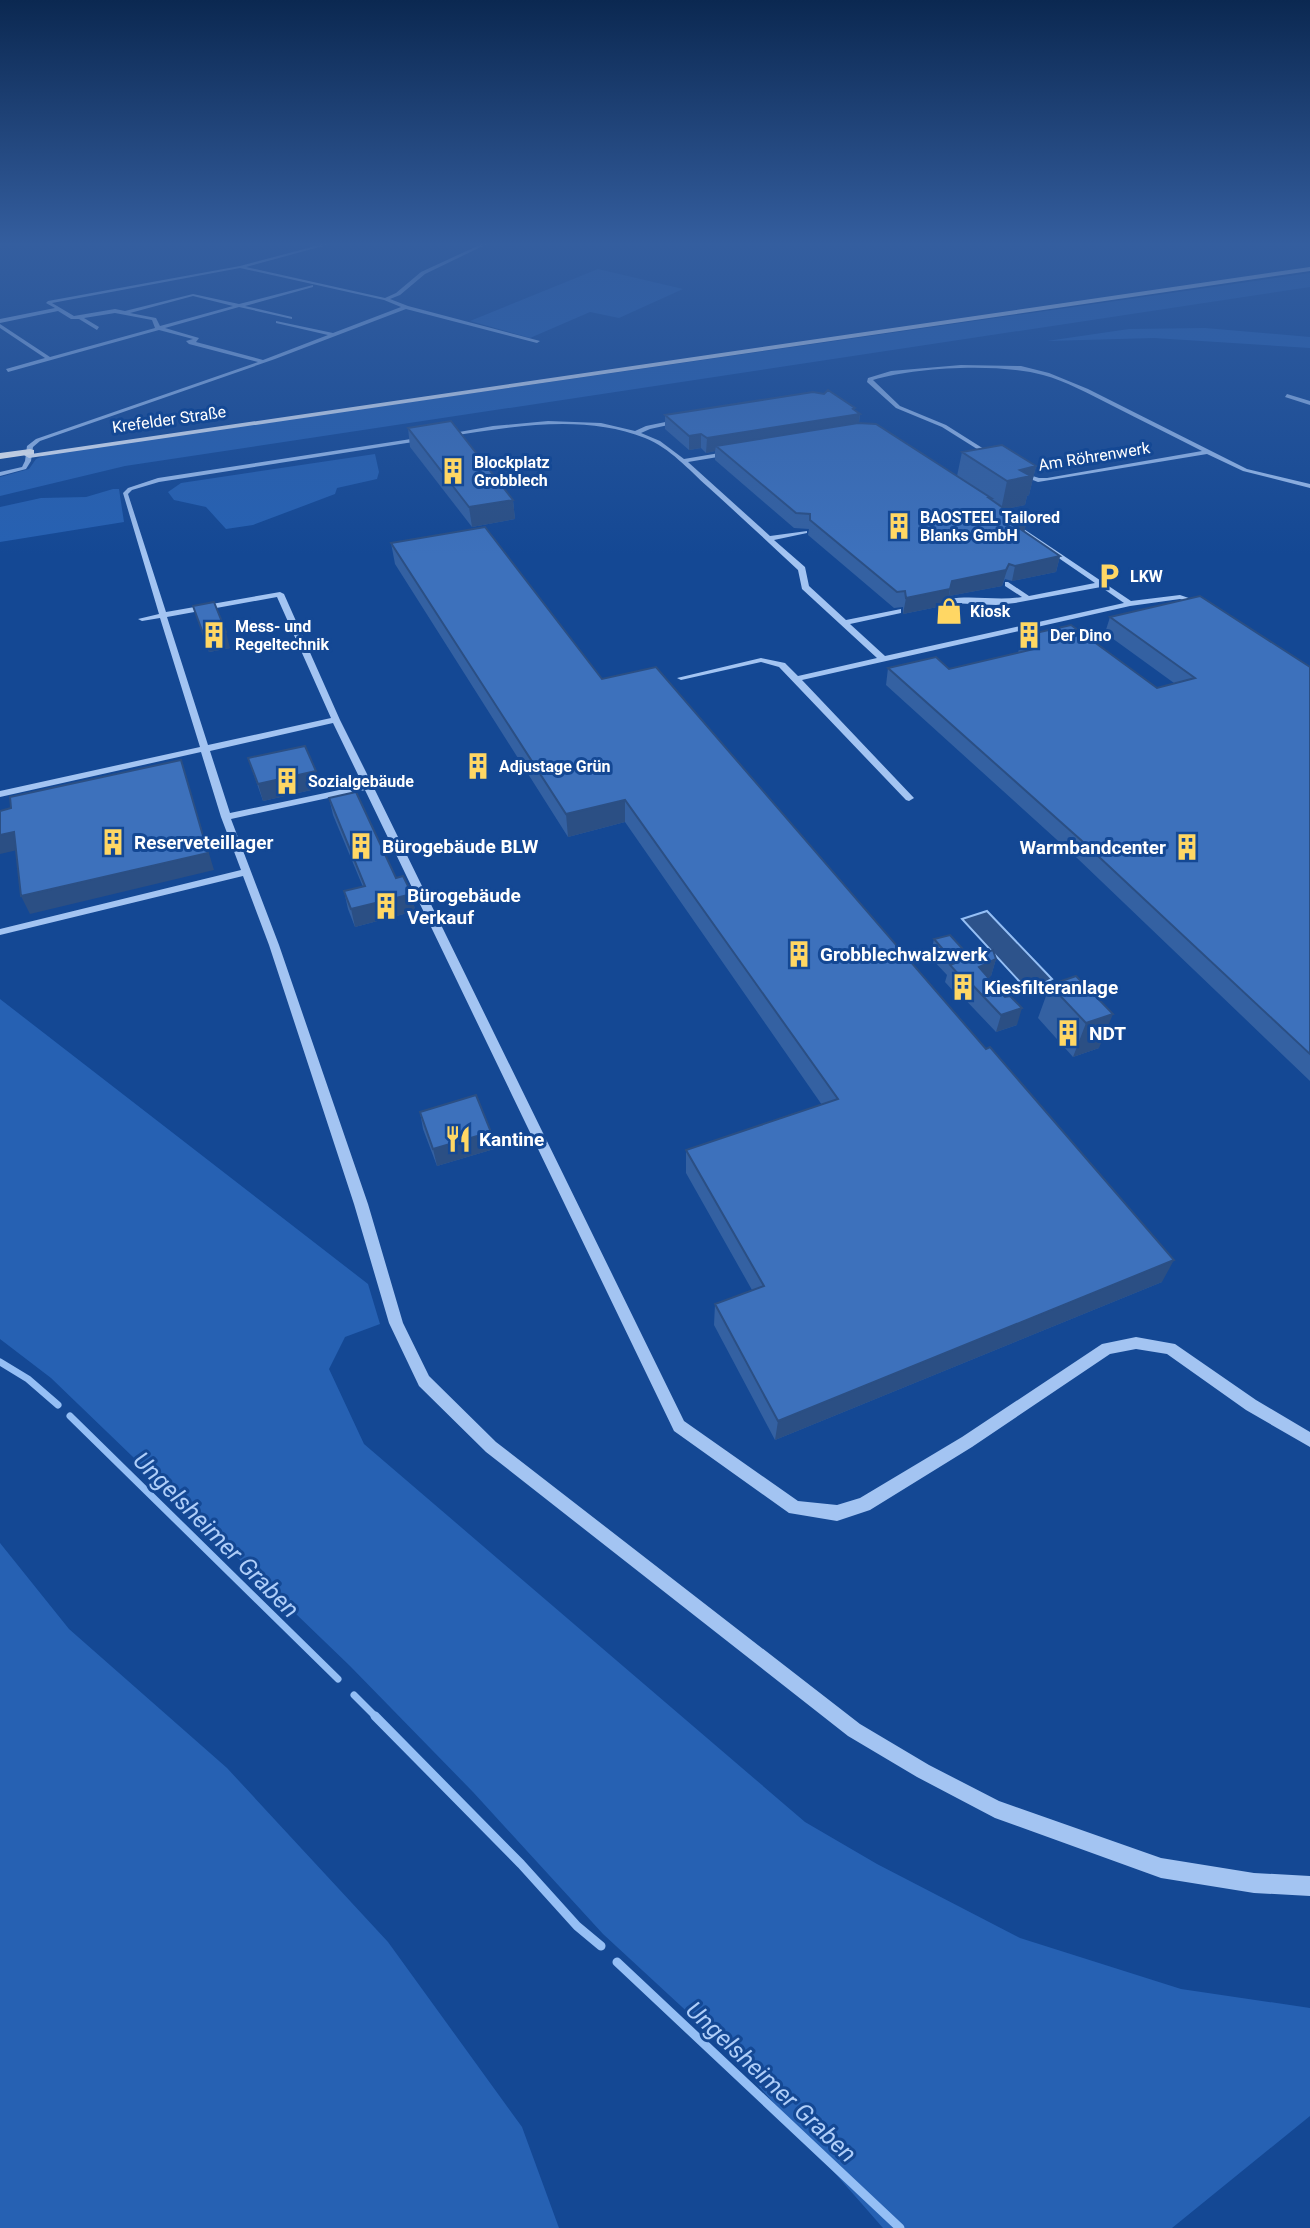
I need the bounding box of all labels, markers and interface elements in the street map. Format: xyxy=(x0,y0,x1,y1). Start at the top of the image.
street label: Krefelder Straße xyxy=(111,402,227,437)
street label: Am Röhrenwerk xyxy=(1037,438,1152,475)
place label: Blockplatz Grobblech xyxy=(474,453,550,490)
building icon: Blockplatz Grobblech xyxy=(438,456,468,486)
place label: BAOSTEEL Tailored Blanks GmbH xyxy=(920,508,1060,545)
building icon: BAOSTEEL Tailored Blanks GmbH xyxy=(884,511,914,541)
parking icon: LKW xyxy=(1094,561,1124,591)
place label: LKW xyxy=(1130,567,1163,586)
shop icon: Kiosk xyxy=(934,596,964,626)
place label: Kiosk xyxy=(970,602,1011,621)
place label: Mess- und Regeltechnik xyxy=(235,617,329,654)
building icon: Mess- und Regeltechnik xyxy=(199,620,229,650)
building icon: Der Dino xyxy=(1014,620,1044,650)
place label: Der Dino xyxy=(1050,626,1112,645)
building icon: Adjustage Grün xyxy=(463,751,493,781)
place label: Adjustage Grün xyxy=(499,757,611,776)
building icon: Sozialgebäude xyxy=(272,766,302,796)
place label: Sozialgebäude xyxy=(308,772,414,791)
building icon: Reserveteillager xyxy=(98,827,128,857)
place label: Reserveteillager xyxy=(134,831,273,854)
building icon: Bürogebäude BLW xyxy=(346,831,376,861)
building icon: Warmbandcenter xyxy=(1172,832,1202,862)
place label: Bürogebäude BLW xyxy=(382,835,539,858)
place label: Warmbandcenter xyxy=(1019,836,1166,859)
place label: Bürogebäude Verkauf xyxy=(407,884,521,929)
building icon: Bürogebäude Verkauf xyxy=(371,891,401,921)
building icon: Grobblechwalzwerk xyxy=(784,939,814,969)
place label: Grobblechwalzwerk xyxy=(820,943,989,966)
building icon: Kiesfilteranlage xyxy=(948,972,978,1002)
place label: Kiesfilteranlage xyxy=(984,976,1118,999)
building icon: NDT xyxy=(1053,1018,1083,1048)
place label: NDT xyxy=(1089,1022,1126,1045)
restaurant icon: Kantine xyxy=(443,1124,473,1154)
place label: Kantine xyxy=(479,1128,544,1151)
water label: Ungelsheimer Graben xyxy=(127,1446,305,1624)
water label: Ungelsheimer Graben xyxy=(680,1996,862,2168)

